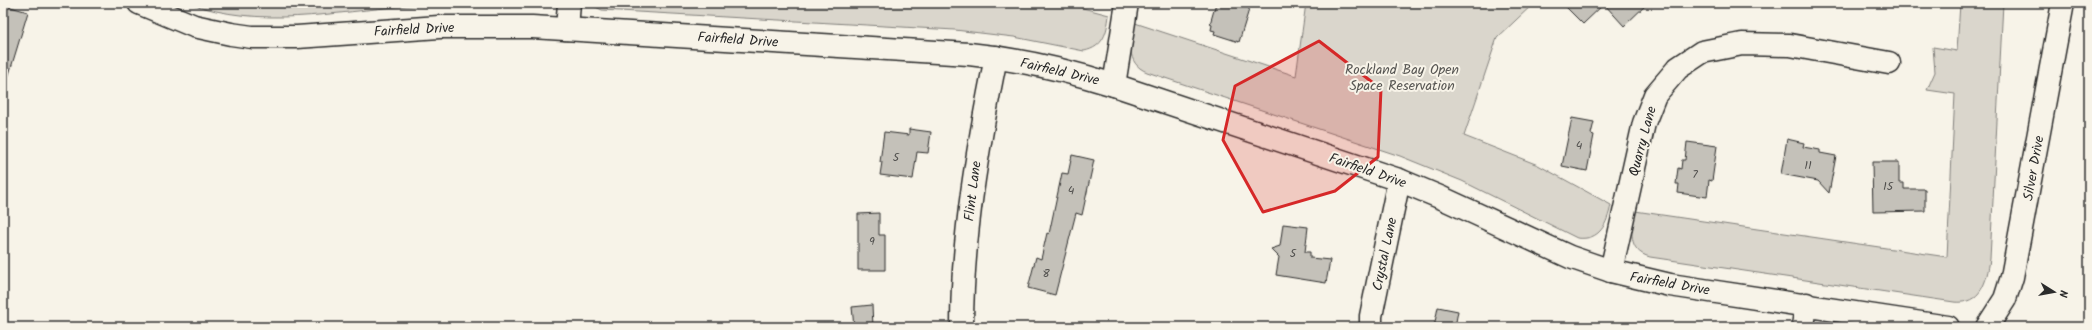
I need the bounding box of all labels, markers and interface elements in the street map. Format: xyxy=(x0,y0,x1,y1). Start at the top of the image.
street label: Fairfield Drive xyxy=(373,17,456,43)
street label: Fairfield Drive xyxy=(697,26,780,54)
street label: Fairfield Drive xyxy=(1018,52,1102,92)
park label: Rockland Bay Open Space Reservation xyxy=(1345,59,1459,97)
street label: Quarry Lane xyxy=(1623,103,1663,179)
street label: Silver Drive xyxy=(2017,133,2051,203)
house number: 4 xyxy=(1576,136,1583,155)
street label: Fairfield Drive xyxy=(1326,147,1410,195)
house number: 5 xyxy=(893,148,901,167)
house number: 11 xyxy=(1804,156,1812,175)
street label: Flint Lane xyxy=(958,159,988,223)
house number: 7 xyxy=(1692,165,1698,184)
house number: 15 xyxy=(1883,177,1895,196)
house number: 4 xyxy=(1068,181,1075,200)
street label: Crystal Lane xyxy=(1366,215,1404,293)
house number: 9 xyxy=(869,232,875,251)
house number: 5 xyxy=(1290,244,1298,263)
house number: 8 xyxy=(1042,264,1050,283)
street label: Fairfield Drive xyxy=(1628,266,1712,302)
north arrow xyxy=(2034,272,2074,312)
text: N xyxy=(2053,289,2072,299)

